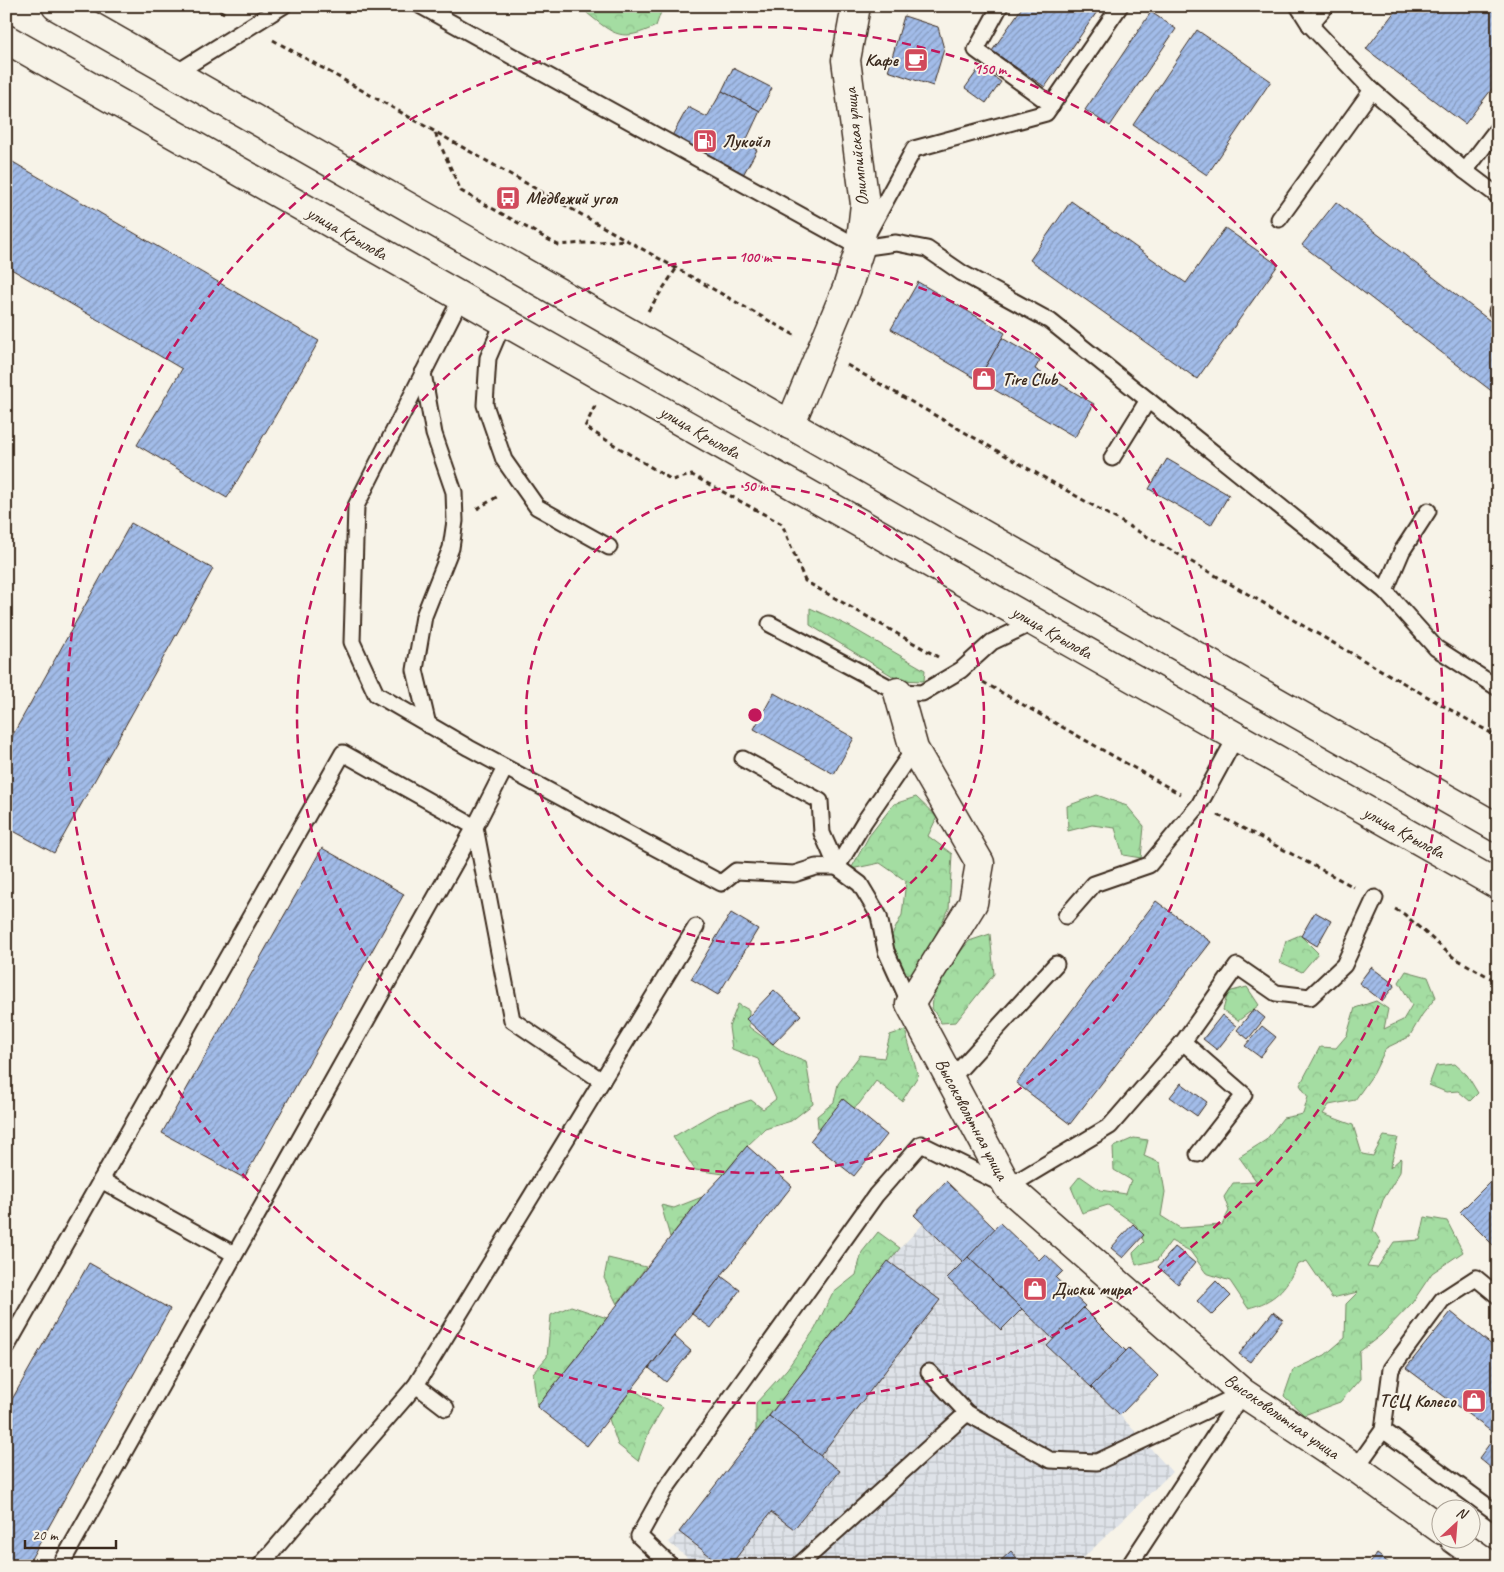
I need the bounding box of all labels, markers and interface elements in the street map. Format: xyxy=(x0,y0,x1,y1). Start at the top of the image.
cafe icon: Кафе xyxy=(903,47,929,73)
place label: Кафе xyxy=(865,49,900,71)
text: 150 m xyxy=(974,60,1008,79)
street label: Олимпийская улица xyxy=(839,85,873,207)
fuel station icon: Лукойл xyxy=(692,128,718,154)
place label: Лукойл xyxy=(722,130,771,152)
bus stop icon: Медвежий угол xyxy=(495,185,521,211)
place label: Медвежий угол xyxy=(526,187,619,209)
street label: улица Крылова xyxy=(302,201,393,266)
text: 100 m xyxy=(739,248,773,267)
shop icon: Tire Club xyxy=(971,366,997,392)
place label: Tire Club xyxy=(1002,368,1059,390)
street label: улица Крылова xyxy=(655,400,746,465)
text: 50 m xyxy=(742,477,769,496)
street label: улица Крылова xyxy=(1007,600,1098,665)
centre of rings xyxy=(746,706,764,724)
street label: улица Крылова xyxy=(1359,800,1450,864)
street label: Высоковольтная улица xyxy=(931,1054,1014,1185)
shop icon: Диски мира xyxy=(1022,1276,1048,1302)
place label: Диски мира xyxy=(1052,1278,1133,1300)
street label: Высоковольтная улица xyxy=(1220,1368,1345,1465)
shop icon: ТСЦ Колесо xyxy=(1461,1388,1487,1414)
place label: ТСЦ Колесо xyxy=(1379,1390,1457,1412)
north arrow xyxy=(1432,1500,1482,1550)
text: N xyxy=(1454,1503,1471,1523)
scale bar xyxy=(25,1517,116,1549)
text: 20 m xyxy=(32,1526,59,1545)

